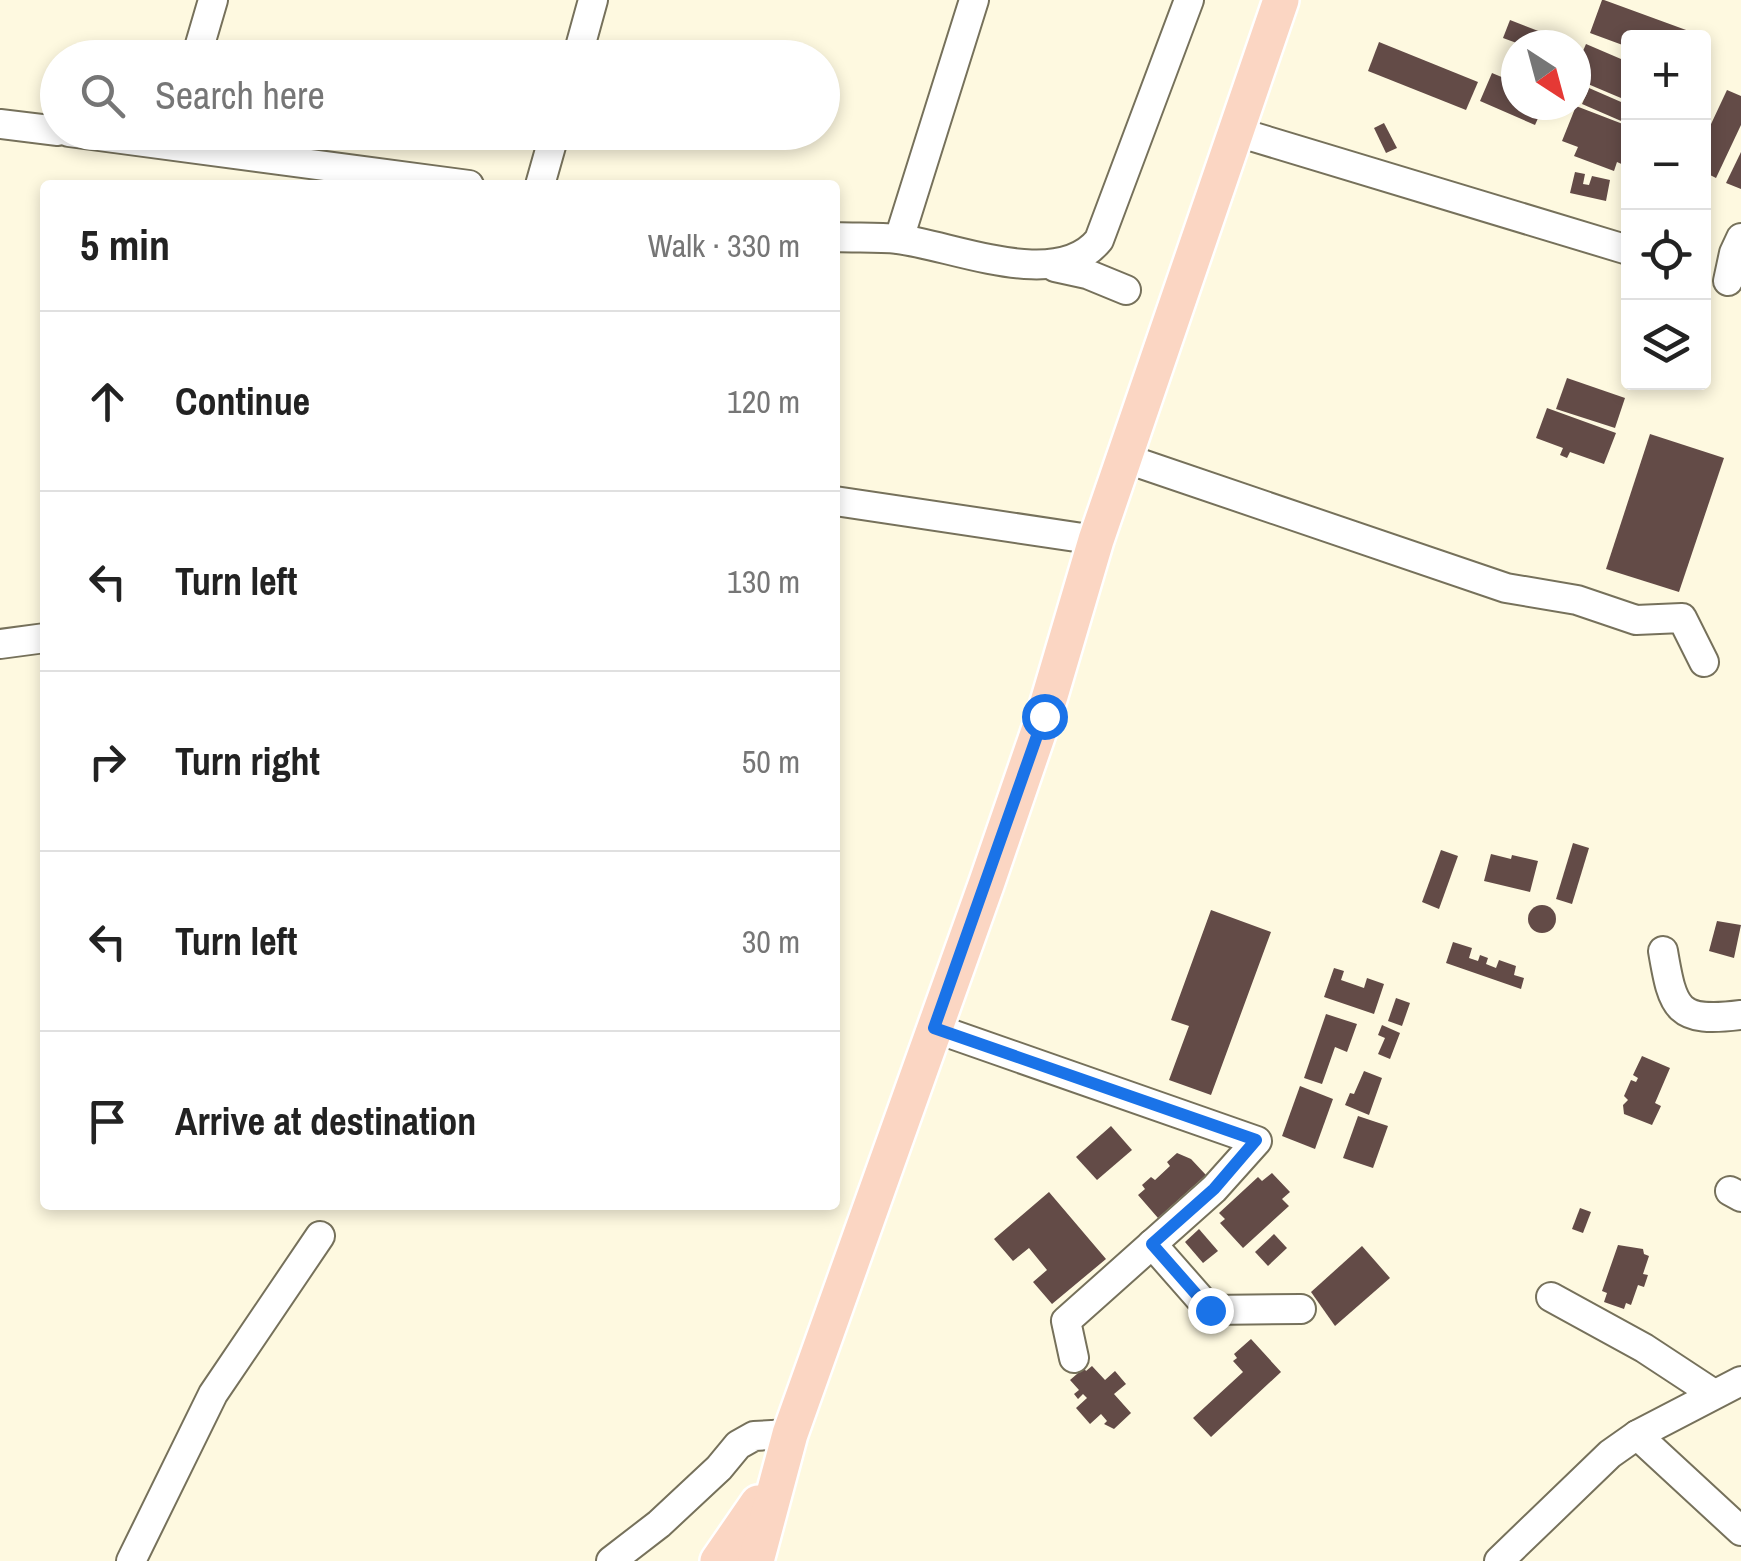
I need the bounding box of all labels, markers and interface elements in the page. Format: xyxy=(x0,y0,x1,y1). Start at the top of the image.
north arrow xyxy=(1501,30,1591,120)
map controls xyxy=(1621,30,1711,390)
button: + xyxy=(1621,30,1711,120)
search box xyxy=(40,40,840,150)
icon: search xyxy=(75,68,130,123)
text: Search here xyxy=(155,70,325,121)
button: − xyxy=(1621,120,1711,210)
button: locate xyxy=(1621,210,1711,300)
text: 5 min xyxy=(80,217,170,273)
text: Walk · 330 m xyxy=(648,224,800,267)
button: layers xyxy=(1621,300,1711,390)
icon: ahead xyxy=(80,374,135,429)
text: Continue xyxy=(175,376,310,427)
text: 120 m xyxy=(727,380,800,423)
icon: left xyxy=(80,554,135,609)
text: Turn left xyxy=(175,556,297,607)
text: 130 m xyxy=(727,560,800,603)
route start xyxy=(1022,694,1068,740)
icon: right xyxy=(80,734,135,789)
text: Turn right xyxy=(175,736,320,787)
text: 50 m xyxy=(742,740,800,783)
icon: left xyxy=(80,914,135,969)
text: Turn left xyxy=(175,916,297,967)
text: 30 m xyxy=(742,920,800,963)
icon: arrive xyxy=(80,1094,135,1149)
text: Arrive at destination xyxy=(175,1096,476,1147)
route end xyxy=(1188,1288,1234,1334)

